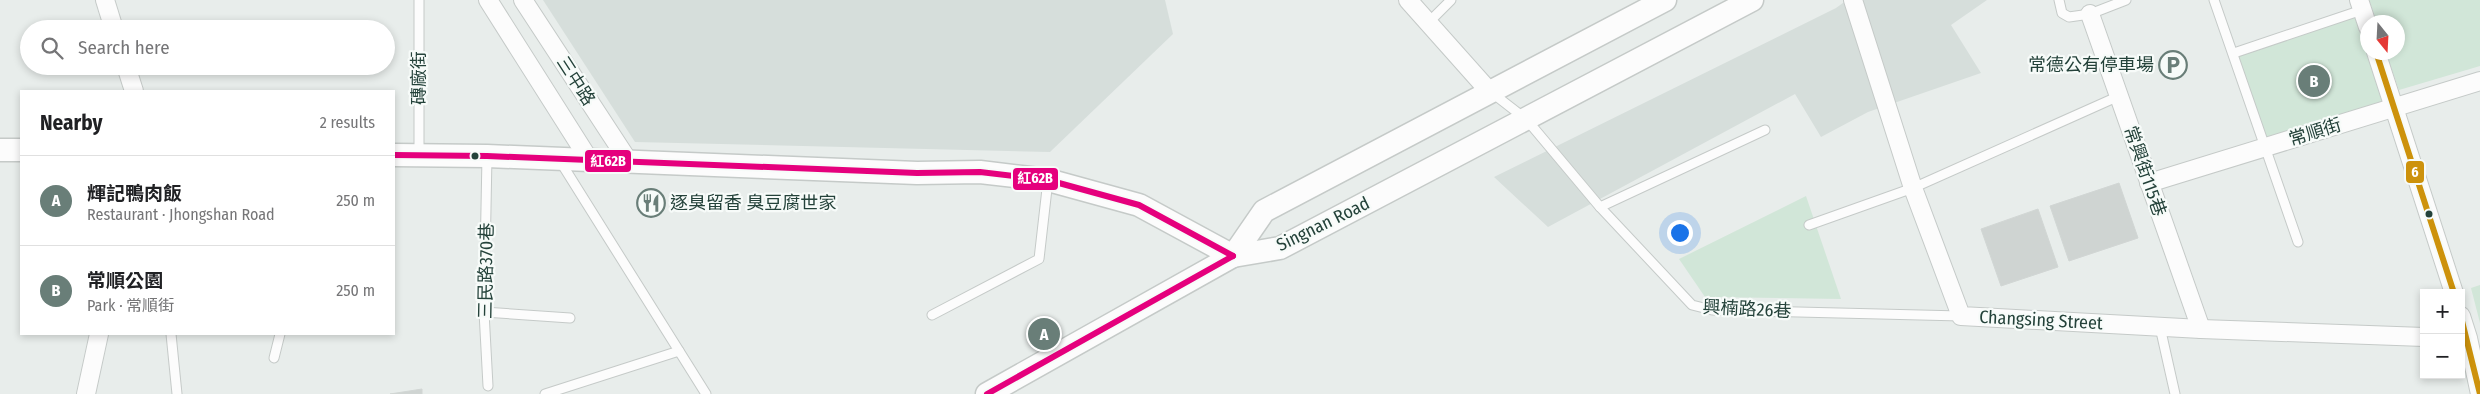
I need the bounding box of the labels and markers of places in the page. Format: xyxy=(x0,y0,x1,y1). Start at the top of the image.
parking icon: 常德公有停車場 xyxy=(2158,50,2188,80)
place label: 常德公有停車場 xyxy=(2028,54,2154,76)
pin: B xyxy=(2298,62,2330,100)
unlabelled marker xyxy=(470,151,480,161)
restaurant icon: 逐臭留香 臭豆腐世家 xyxy=(636,188,666,218)
place label: 逐臭留香 臭豆腐世家 xyxy=(670,192,836,214)
unlabelled marker xyxy=(2424,209,2434,219)
pin: A xyxy=(1028,315,1060,353)

